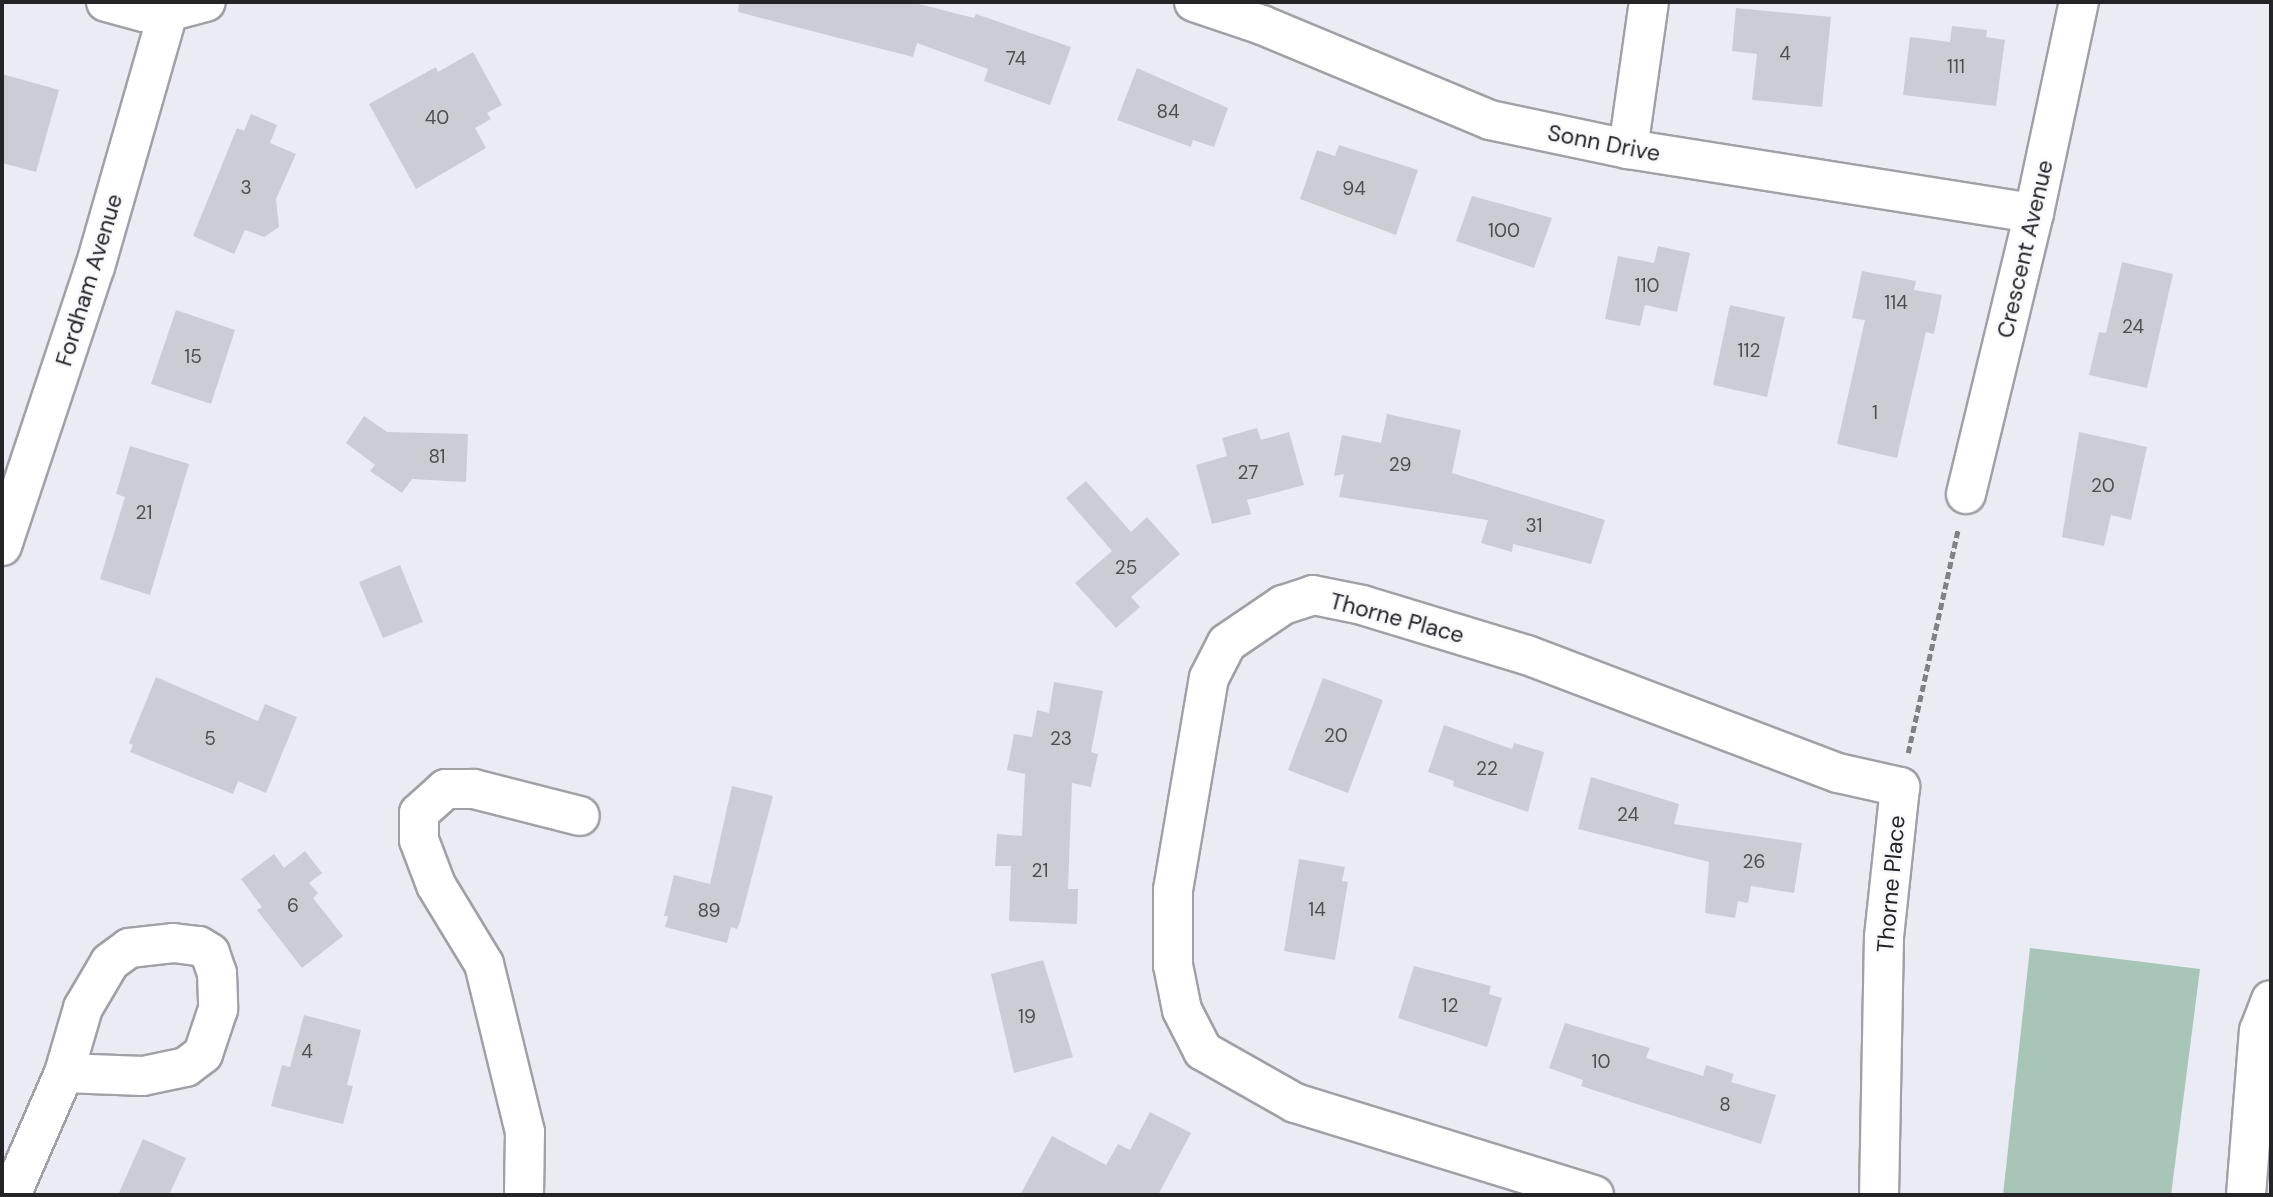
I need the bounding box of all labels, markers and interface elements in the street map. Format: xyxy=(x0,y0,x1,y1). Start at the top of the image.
house number: 4 xyxy=(1779,43,1791,65)
house number: 74 xyxy=(1006,48,1026,70)
house number: 111 xyxy=(1947,56,1965,78)
house number: 84 xyxy=(1156,101,1180,123)
house number: 40 xyxy=(425,107,449,129)
street label: Sonn Drive xyxy=(1545,119,1663,167)
street label: Crescent Avenue xyxy=(1991,157,2059,341)
house number: 3 xyxy=(240,177,252,199)
house number: 94 xyxy=(1342,178,1366,200)
street label: Fordham Avenue xyxy=(50,191,128,369)
house number: 100 xyxy=(1488,220,1520,242)
house number: 110 xyxy=(1635,275,1659,297)
house number: 114 xyxy=(1884,292,1908,314)
house number: 24 xyxy=(2122,316,2144,338)
house number: 112 xyxy=(1738,340,1760,362)
house number: 15 xyxy=(184,346,202,368)
house number: 1 xyxy=(1872,402,1878,424)
house number: 81 xyxy=(428,446,446,468)
house number: 29 xyxy=(1389,454,1411,476)
house number: 27 xyxy=(1238,462,1258,484)
house number: 20 xyxy=(2091,475,2115,497)
house number: 21 xyxy=(136,502,152,524)
house number: 31 xyxy=(1526,515,1542,537)
house number: 25 xyxy=(1115,557,1137,579)
street label: Thorne Place xyxy=(1327,587,1467,649)
house number: 20 xyxy=(1324,725,1348,747)
house number: 5 xyxy=(204,728,216,750)
house number: 23 xyxy=(1050,728,1072,750)
house number: 22 xyxy=(1476,758,1498,780)
house number: 24 xyxy=(1617,804,1639,826)
street label: Thorne Place xyxy=(1871,814,1911,954)
house number: 26 xyxy=(1743,851,1765,873)
house number: 21 xyxy=(1032,860,1048,882)
house number: 6 xyxy=(287,895,299,917)
house number: 14 xyxy=(1308,899,1326,921)
house number: 89 xyxy=(698,900,720,922)
house number: 12 xyxy=(1442,995,1458,1017)
house number: 19 xyxy=(1018,1006,1036,1028)
house number: 4 xyxy=(301,1041,313,1063)
house number: 10 xyxy=(1592,1051,1610,1073)
house number: 8 xyxy=(1719,1094,1731,1116)

